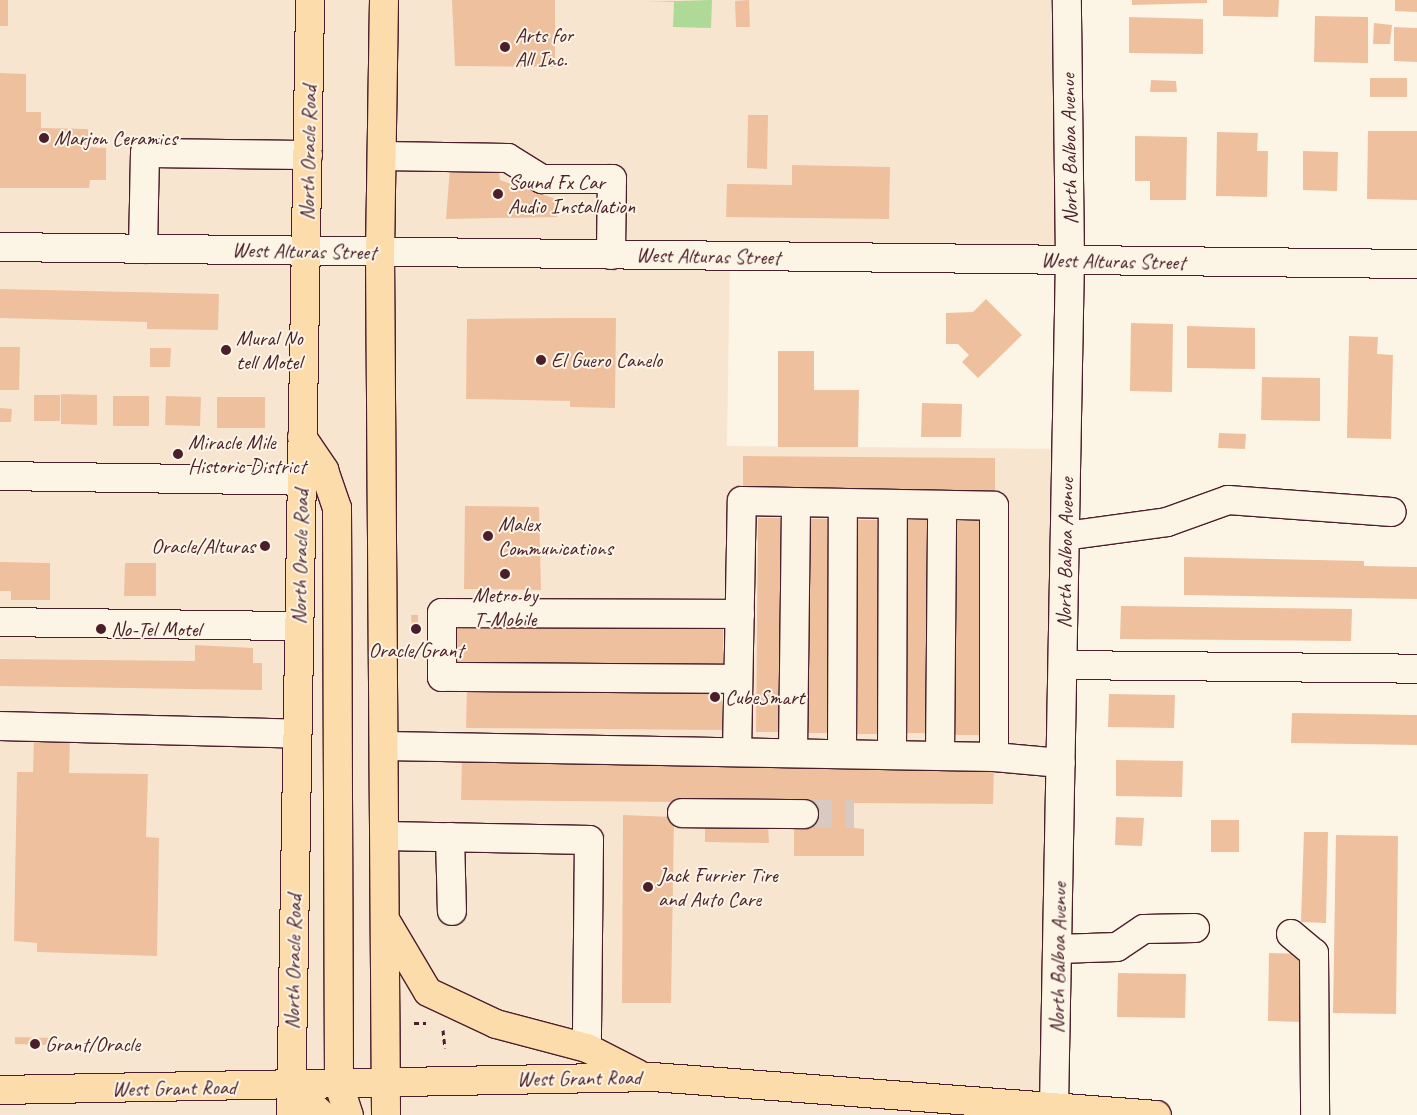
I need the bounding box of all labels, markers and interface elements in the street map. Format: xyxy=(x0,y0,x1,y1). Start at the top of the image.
place label: Arts for All Inc. xyxy=(515,22,573,72)
marker: Arts for All Inc. xyxy=(499,41,511,53)
street label: North Balboa Avenue xyxy=(1055,73,1083,225)
street label: North Oracle Road xyxy=(294,86,322,220)
place label: Marjon Ceramics xyxy=(54,125,177,151)
marker: Marjon Ceramics xyxy=(38,132,50,144)
place label: Sound Fx Car Audio Installation xyxy=(508,169,635,219)
marker: Sound Fx Car Audio Installation xyxy=(492,188,504,200)
street label: West Alturas Street xyxy=(232,237,376,265)
street label: West Alturas Street xyxy=(636,242,780,270)
street label: West Alturas Street xyxy=(1041,247,1185,275)
place label: Mural No tell Motel xyxy=(236,325,303,375)
marker: Mural No tell Motel xyxy=(220,344,232,356)
place label: El Guero Canelo xyxy=(551,347,662,373)
marker: El Guero Canelo xyxy=(535,354,547,366)
place label: Miracle Mile Historic District xyxy=(188,429,306,479)
marker: Miracle Mile Historic District xyxy=(172,448,184,460)
street label: North Balboa Avenue xyxy=(1051,477,1079,629)
street label: North Oracle Road xyxy=(286,490,314,624)
place label: Malex Communications xyxy=(498,511,613,561)
marker: Malex Communications xyxy=(482,530,494,542)
place label: Oracle/Alturas xyxy=(151,533,255,559)
marker: Oracle/Alturas xyxy=(259,540,271,552)
marker: Metro by T-Mobile xyxy=(499,568,511,580)
place label: Metro by T-Mobile xyxy=(472,582,538,632)
place label: No-Tel Motel xyxy=(111,616,201,642)
marker: No-Tel Motel xyxy=(95,623,107,635)
marker: Oracle/Grant xyxy=(410,623,422,635)
place label: Oracle/Grant xyxy=(369,637,463,663)
place label: CubeSmart xyxy=(725,684,804,710)
marker: CubeSmart xyxy=(709,691,721,703)
place label: Jack Furrier Tire and Auto Care xyxy=(658,862,777,912)
marker: Jack Furrier Tire and Auto Care xyxy=(642,881,654,893)
street label: North Balboa Avenue xyxy=(1044,882,1072,1034)
street label: North Oracle Road xyxy=(279,895,307,1029)
place label: Grant/Oracle xyxy=(45,1031,140,1057)
marker: Grant/Oracle xyxy=(29,1038,41,1050)
street label: West Grant Road xyxy=(516,1064,642,1092)
street label: West Grant Road xyxy=(111,1074,237,1102)

